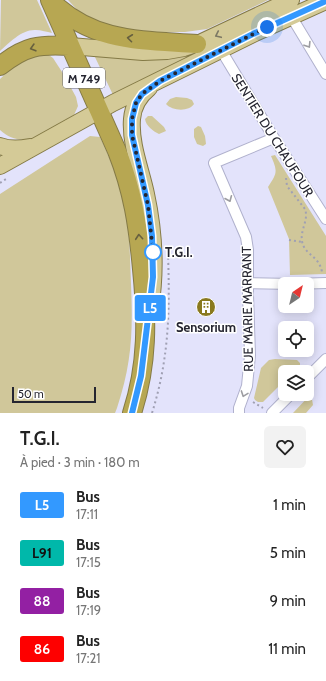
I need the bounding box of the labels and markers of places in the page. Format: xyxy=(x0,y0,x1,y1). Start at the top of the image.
marker: T.G.I. xyxy=(144,243,162,261)
place label: T.G.I. xyxy=(165,244,193,260)
building icon: Sensorium xyxy=(195,296,217,318)
place label: Sensorium xyxy=(176,319,236,335)

